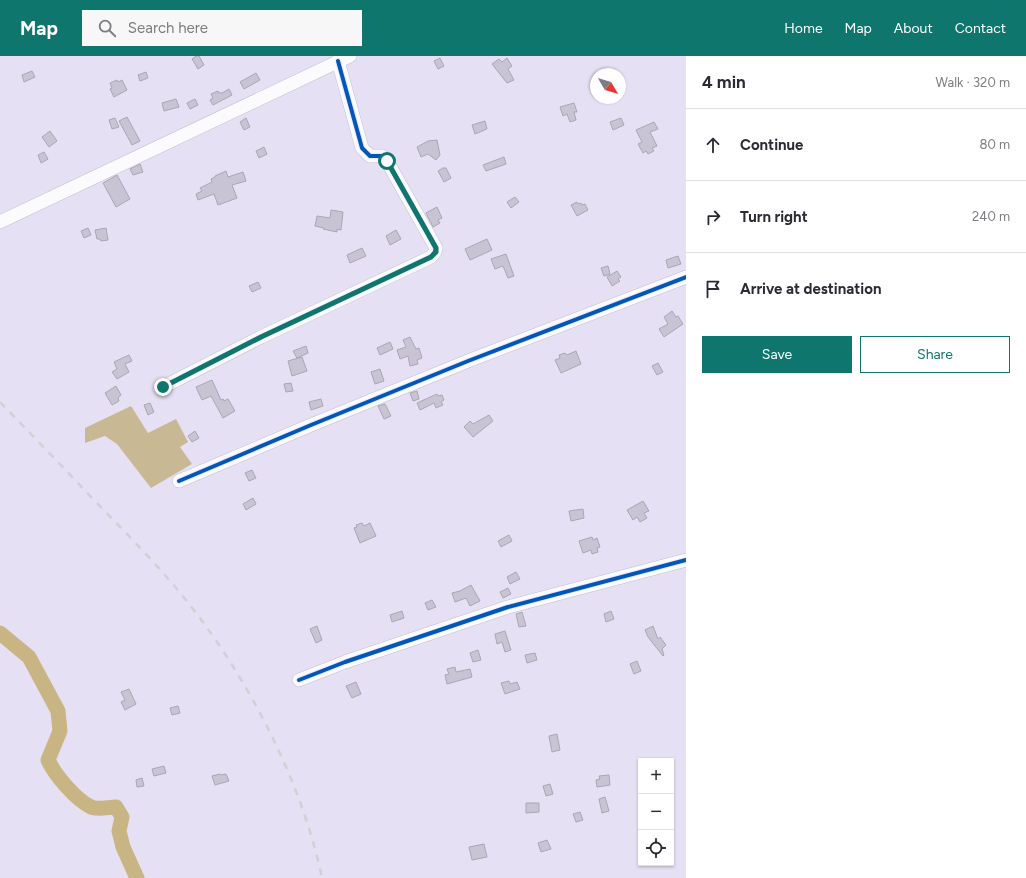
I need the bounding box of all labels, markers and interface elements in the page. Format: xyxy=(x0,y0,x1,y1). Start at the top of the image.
search box xyxy=(82,10,362,46)
text: Map xyxy=(20,17,58,40)
icon: search xyxy=(96,17,118,39)
text: Search here xyxy=(128,19,208,37)
text: Home xyxy=(784,20,823,37)
text: Map xyxy=(845,20,872,37)
text: About xyxy=(894,20,933,37)
text: Contact xyxy=(955,20,1006,37)
north arrow xyxy=(590,68,626,104)
text: 4 min xyxy=(702,72,746,92)
text: Walk · 320 m xyxy=(936,75,1010,90)
icon: ahead xyxy=(702,134,724,156)
text: Continue xyxy=(740,136,803,154)
text: 80 m xyxy=(979,137,1010,152)
route start xyxy=(378,152,396,170)
icon: right xyxy=(702,206,724,228)
text: Turn right xyxy=(740,208,808,226)
text: 240 m xyxy=(972,209,1010,224)
icon: arrive xyxy=(702,278,724,300)
text: Arrive at destination xyxy=(740,280,881,298)
button: Save xyxy=(702,336,852,373)
button: Share xyxy=(860,336,1010,373)
route end xyxy=(154,378,172,396)
map controls xyxy=(638,758,674,866)
button: + xyxy=(638,758,674,794)
button: − xyxy=(638,794,674,830)
button: locate xyxy=(638,830,674,866)

